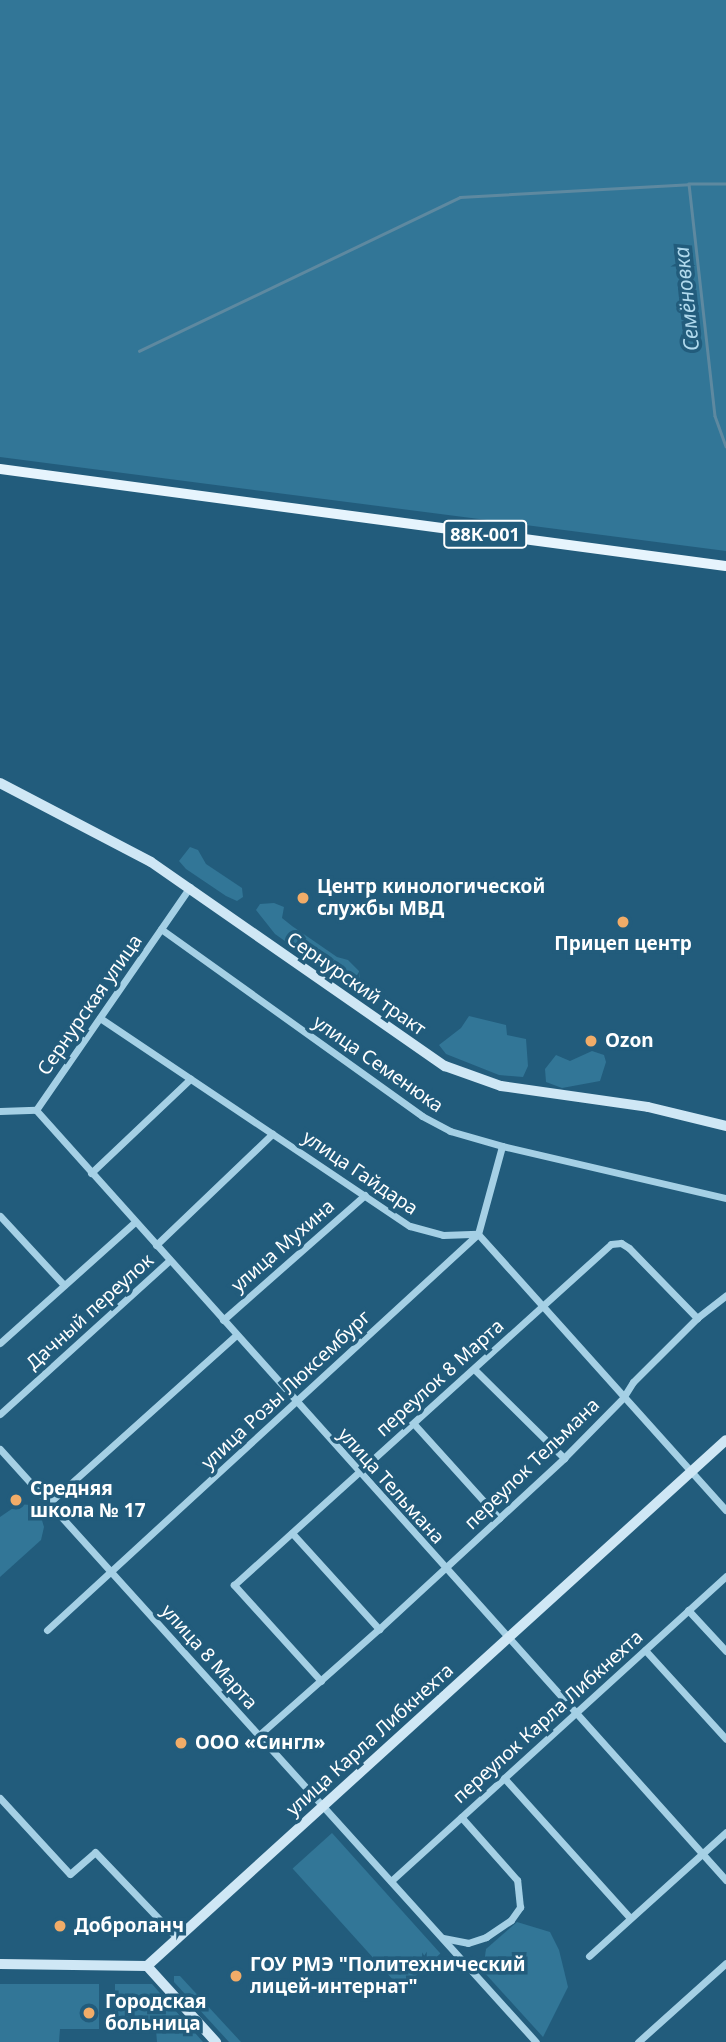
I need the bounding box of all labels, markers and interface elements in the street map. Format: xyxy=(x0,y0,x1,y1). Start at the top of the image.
water label: Семёновка xyxy=(668,245,704,353)
road number: 88К-001 xyxy=(443,520,527,548)
place label: Центр кинологической службы МВД xyxy=(317,876,545,920)
marker: Центр кинологической службы МВД xyxy=(295,890,311,906)
marker: Прицеп центр xyxy=(615,914,631,930)
street label: Сернурский тракт xyxy=(282,927,430,1041)
street label: Сернурская улица xyxy=(33,930,147,1080)
place label: Прицеп центр xyxy=(554,933,692,955)
street label: улица Семенюка xyxy=(309,1011,447,1117)
place label: Ozon xyxy=(605,1030,654,1052)
marker: Ozon xyxy=(583,1033,599,1049)
street label: улица Гайдара xyxy=(298,1126,422,1220)
street label: улица Мухина xyxy=(227,1195,339,1297)
street label: Дачный переулок xyxy=(22,1249,158,1375)
street label: улица Розы Люксембург xyxy=(197,1306,375,1474)
street label: переулок 8 Марта xyxy=(371,1315,509,1441)
street label: переулок Тельмана xyxy=(460,1394,604,1534)
street label: улица Тельмана xyxy=(333,1423,449,1549)
place label: Средняя школа № 17 xyxy=(30,1478,146,1522)
marker: Средняя школа № 17 xyxy=(8,1492,24,1508)
street label: улица 8 Марта xyxy=(156,1600,262,1714)
street label: переулок Карла Либкнехта xyxy=(448,1626,648,1808)
street label: улица Карла Либкнехта xyxy=(282,1659,458,1821)
place label: ООО «Сингл» xyxy=(195,1732,325,1754)
marker: ООО «Сингл» xyxy=(173,1735,189,1751)
place label: Доброланч xyxy=(74,1915,184,1937)
marker: Доброланч xyxy=(52,1918,68,1934)
place label: ГОУ РМЭ "Политехнический лицей-интернат" xyxy=(250,1954,526,1998)
marker: ГОУ РМЭ "Политехнический лицей-интернат" xyxy=(228,1968,244,1984)
place label: Городская больница xyxy=(105,1991,207,2035)
marker: Городская больница xyxy=(79,2003,99,2023)

